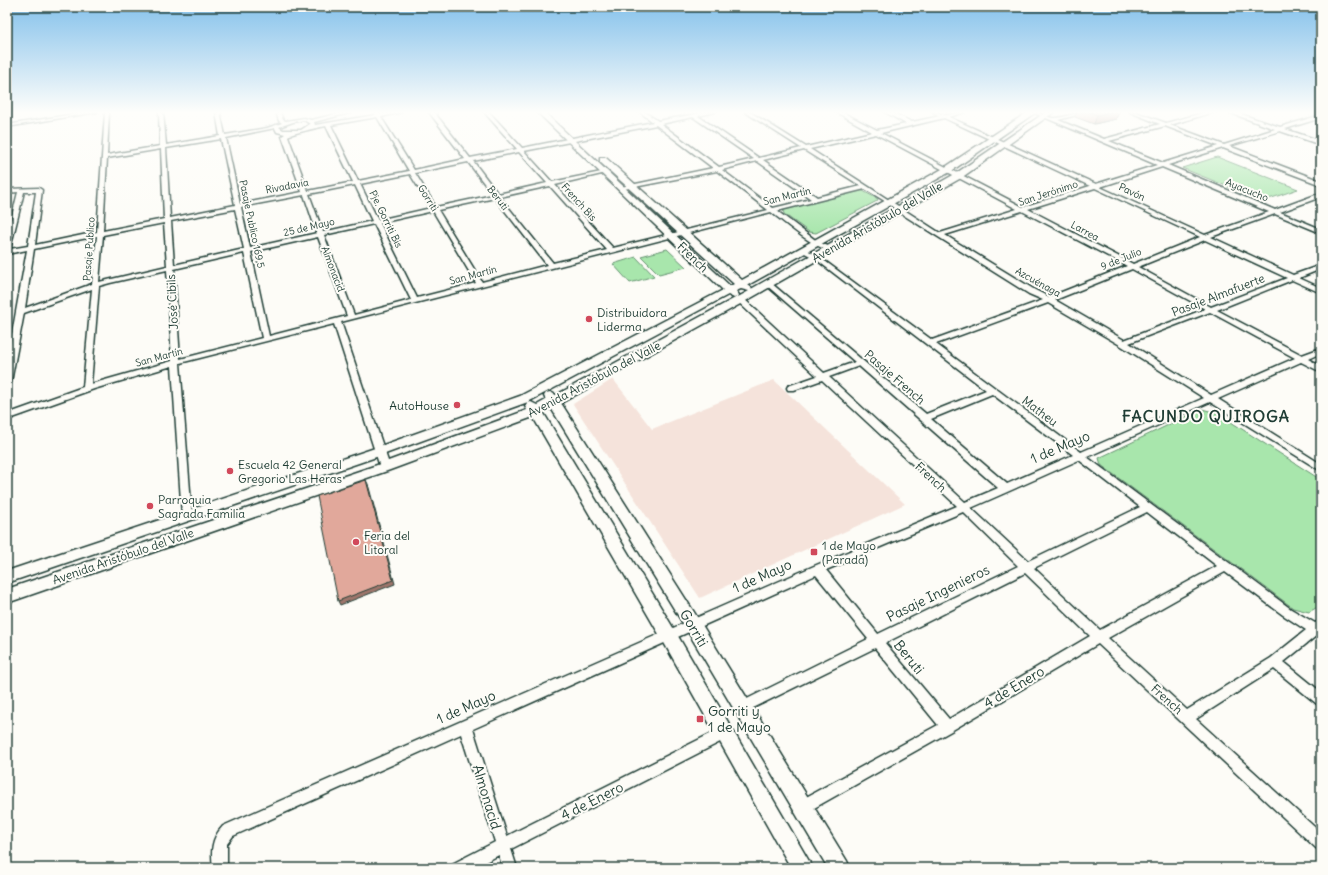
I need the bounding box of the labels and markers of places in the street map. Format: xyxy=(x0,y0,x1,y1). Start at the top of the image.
place label: Distribuidora Liderma xyxy=(597,305,667,334)
marker: Distribuidora Liderma xyxy=(584,314,594,324)
place label: AutoHouse xyxy=(389,398,449,413)
marker: AutoHouse xyxy=(452,400,462,410)
place label: Escuela 42 General Gregorio Las Heras xyxy=(238,457,342,486)
marker: Escuela 42 General Gregorio Las Heras xyxy=(225,466,235,476)
place label: Parroquia Sagrada Familia xyxy=(158,492,245,521)
marker: Parroquia Sagrada Familia xyxy=(145,501,155,511)
place label: Feria del Litoral xyxy=(364,528,410,557)
marker: Feria del Litoral xyxy=(351,537,361,547)
place label: 1 de Mayo (Parada) xyxy=(822,538,876,567)
marker: 1 de Mayo (Parada) xyxy=(809,547,819,557)
place label: Gorriti y 1 de Mayo xyxy=(708,702,771,736)
marker: Gorriti y 1 de Mayo xyxy=(695,714,705,724)

